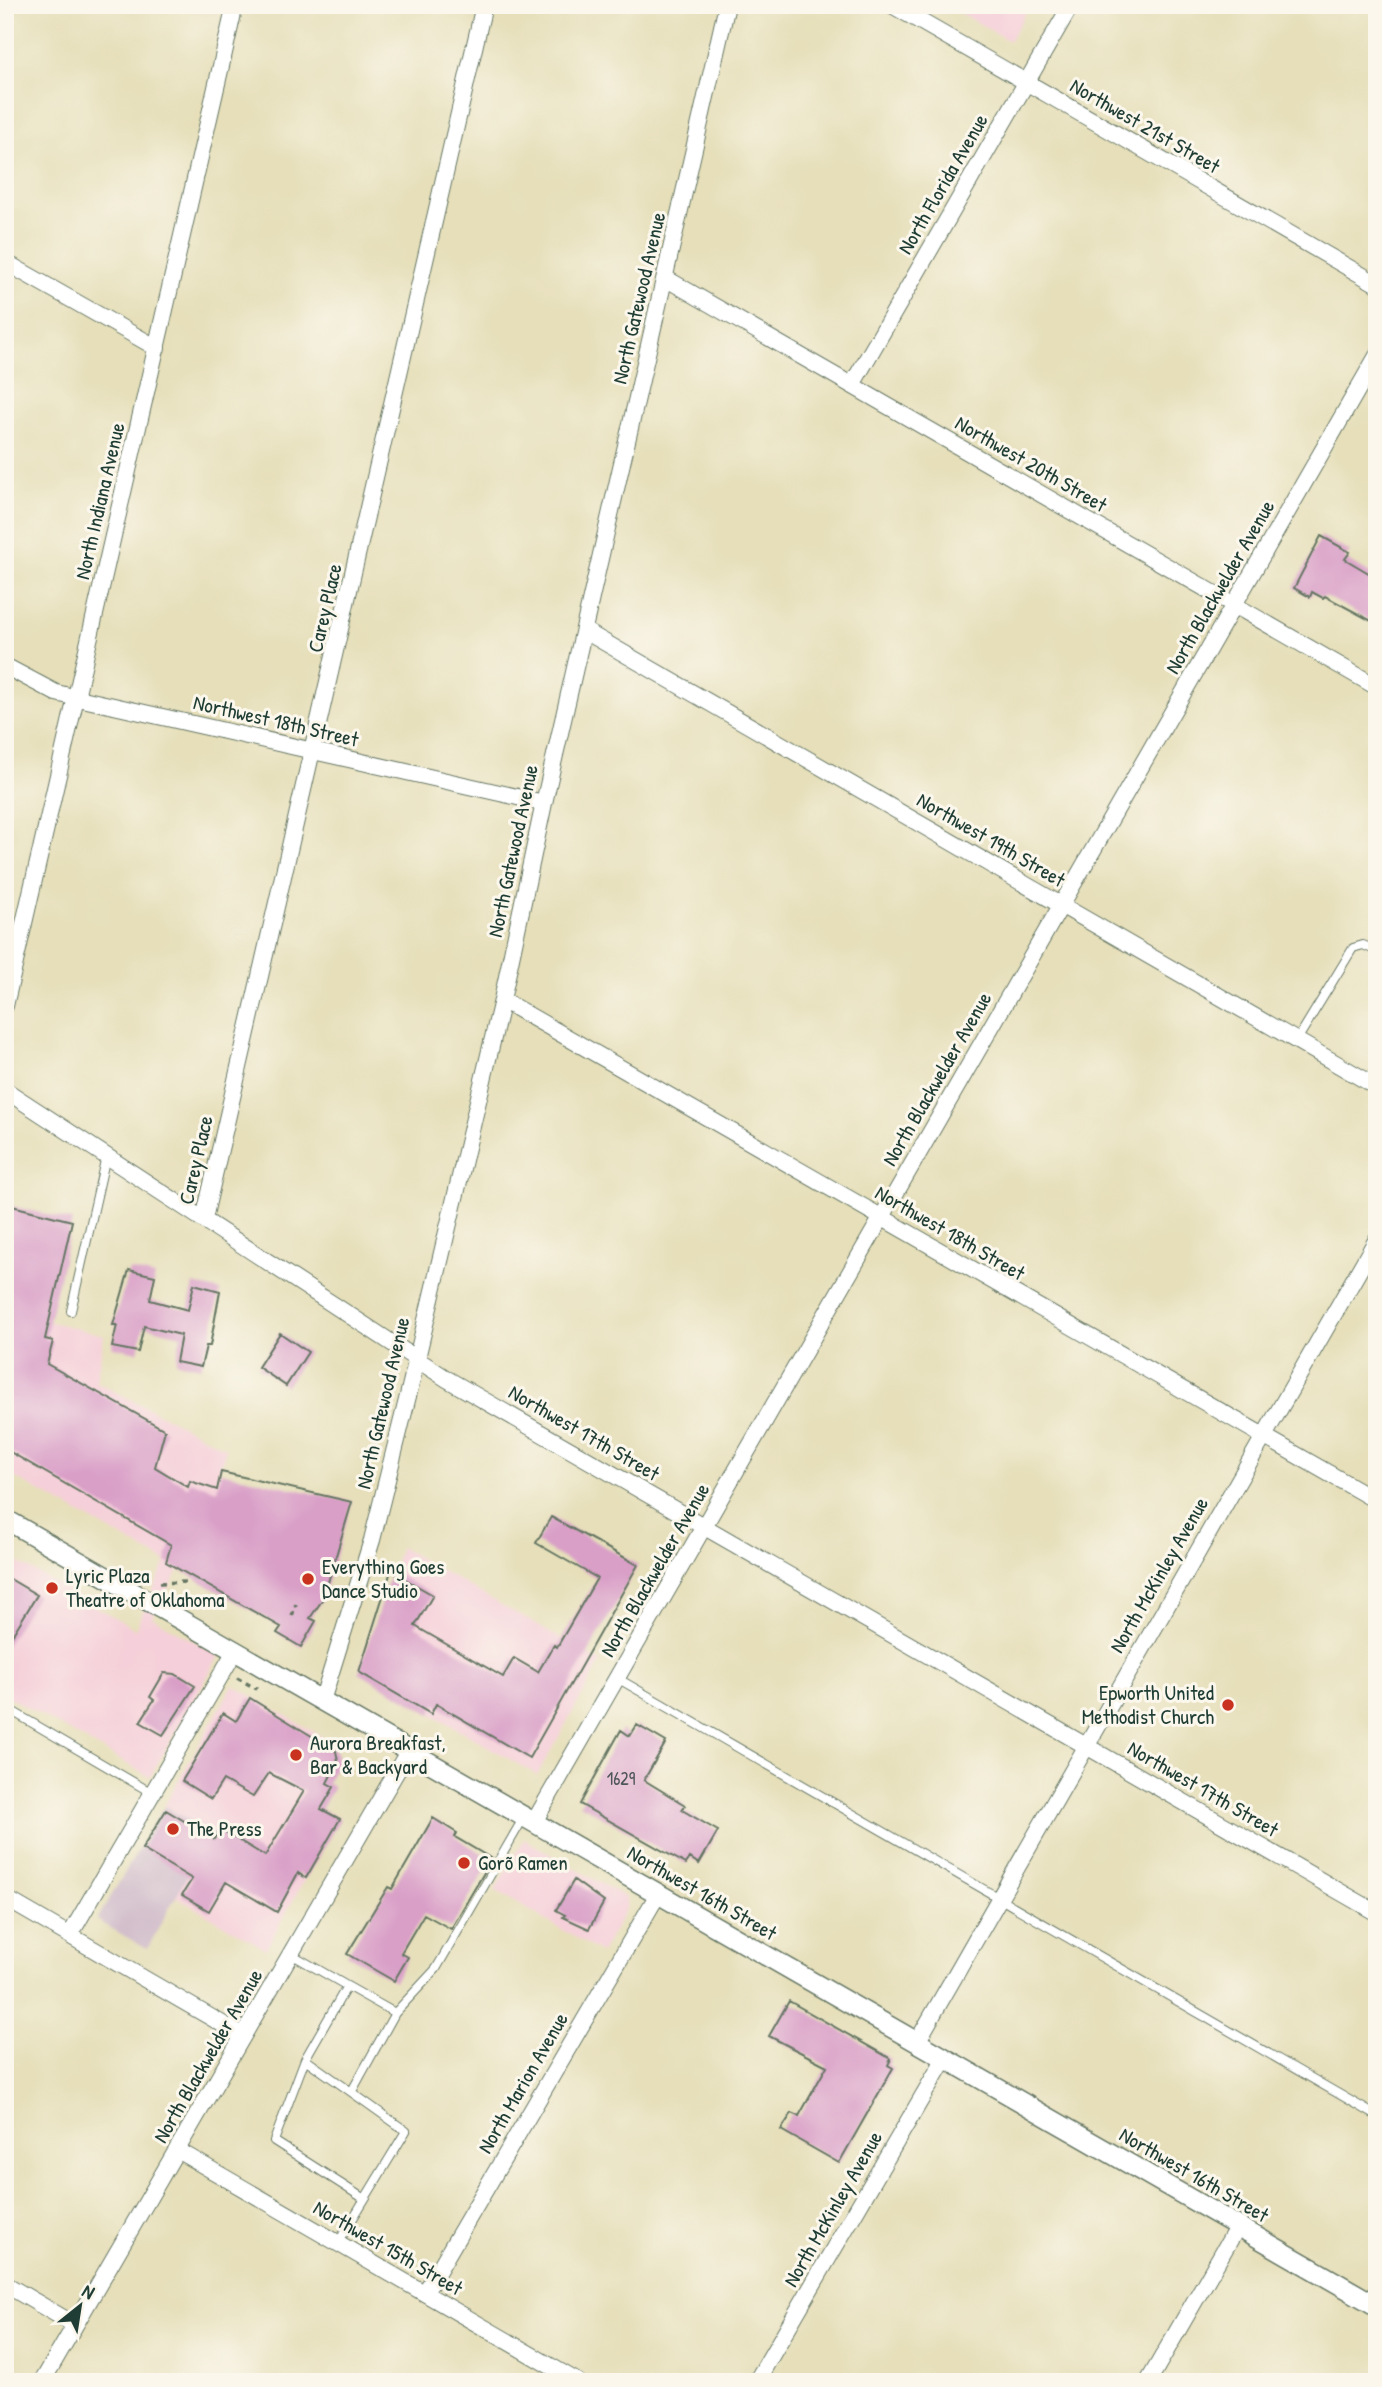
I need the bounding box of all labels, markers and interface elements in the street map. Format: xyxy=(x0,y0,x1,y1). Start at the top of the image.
street label: Northwest 21st Street xyxy=(1065,71,1226,181)
street label: North Florida Avenue xyxy=(891,108,995,259)
street label: North Gatewood Avenue xyxy=(605,209,672,387)
street label: Northwest 20th Street xyxy=(950,408,1113,519)
street label: North Indiana Avenue xyxy=(67,420,132,582)
street label: North Blackwelder Avenue xyxy=(1158,494,1281,679)
street label: Carey Place xyxy=(300,561,349,655)
street label: Northwest 18th Street xyxy=(191,687,362,754)
street label: North Gatewood Avenue xyxy=(480,762,545,940)
street label: Northwest 19th Street xyxy=(912,785,1072,894)
street label: North Blackwelder Avenue xyxy=(875,986,998,1171)
street label: Carey Place xyxy=(171,1113,220,1207)
street label: Northwest 18th Street xyxy=(870,1178,1031,1288)
street label: North Gatewood Avenue xyxy=(349,1314,416,1492)
street label: Northwest 17th Street xyxy=(503,1378,666,1488)
street label: North Blackwelder Avenue xyxy=(593,1477,716,1662)
street label: North McKinley Avenue xyxy=(1102,1492,1215,1658)
place label: Everything Goes Dance Studio xyxy=(322,1552,444,1605)
place label: Lyric Plaza Theatre of Oklahoma xyxy=(66,1561,225,1614)
marker: Everything Goes Dance Studio xyxy=(300,1571,316,1587)
marker: Lyric Plaza Theatre of Oklahoma xyxy=(44,1580,60,1596)
place label: Epworth United Methodist Church xyxy=(1082,1678,1214,1731)
marker: Epworth United Methodist Church xyxy=(1220,1697,1236,1713)
place label: Aurora Breakfast, Bar & Backyard xyxy=(310,1728,446,1781)
street label: Northwest 17th Street xyxy=(1122,1734,1285,1844)
marker: Aurora Breakfast, Bar & Backyard xyxy=(288,1747,304,1763)
house number: 1629 xyxy=(607,1766,636,1791)
place label: The Press xyxy=(187,1814,262,1843)
marker: The Press xyxy=(165,1821,181,1837)
street label: Northwest 16th Street xyxy=(622,1838,783,1947)
place label: Gorõ Ramen xyxy=(478,1848,568,1877)
marker: Gorõ Ramen xyxy=(456,1855,472,1871)
street label: North Blackwelder Avenue xyxy=(146,1963,269,2148)
street label: North Marion Avenue xyxy=(470,2007,575,2158)
street label: Northwest 16th Street xyxy=(1114,2120,1275,2229)
street label: North McKinley Avenue xyxy=(776,2126,889,2292)
street label: Northwest 15th Street xyxy=(308,2193,469,2303)
north arrow xyxy=(46,2272,116,2342)
text: N xyxy=(78,2277,99,2305)

